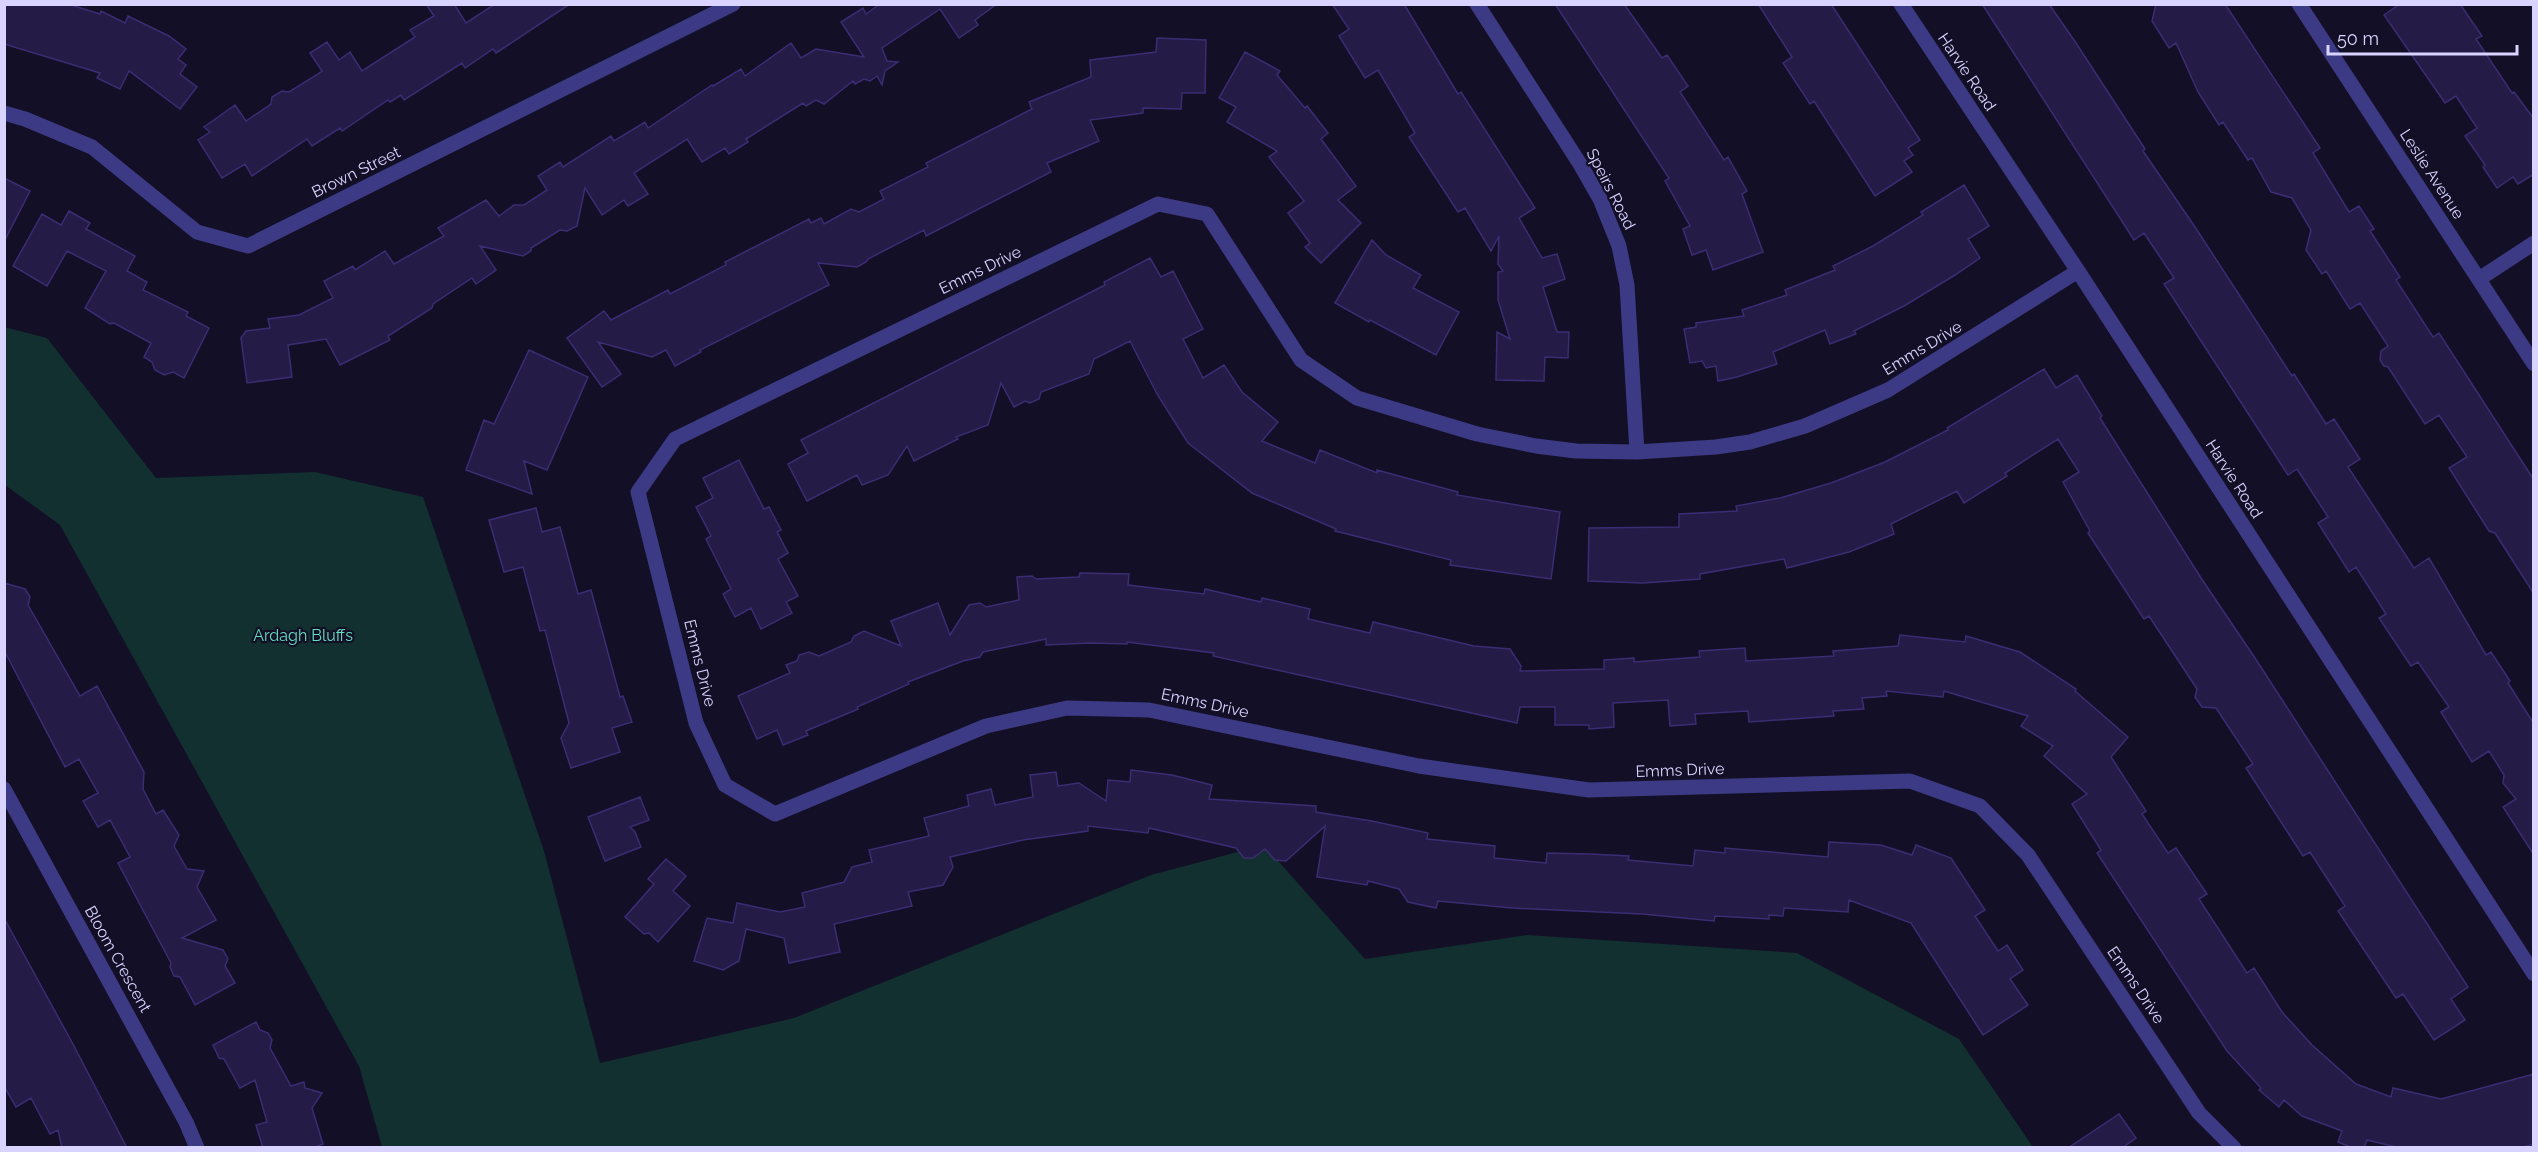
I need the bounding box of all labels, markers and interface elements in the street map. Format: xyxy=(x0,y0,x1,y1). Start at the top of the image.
scale bar xyxy=(2328,18,2517,56)
text: 50 m xyxy=(2337,28,2379,49)
street label: Harvie Road xyxy=(1934,29,2000,115)
street label: Leslie Avenue xyxy=(2396,126,2468,222)
street label: Brown Street xyxy=(309,142,404,202)
street label: Speirs Road xyxy=(1582,145,1640,233)
street label: Emms Drive xyxy=(936,242,1024,298)
street label: Emms Drive xyxy=(1879,317,1965,379)
street label: Harvie Road xyxy=(2202,436,2266,522)
street label: Emms Drive xyxy=(680,617,720,709)
park label: Ardagh Bluffs xyxy=(253,626,353,645)
street label: Emms Drive xyxy=(1159,684,1251,722)
street label: Emms Drive xyxy=(1635,759,1725,781)
street label: Bloom Crescent xyxy=(81,902,155,1016)
street label: Emms Drive xyxy=(2103,943,2169,1027)

